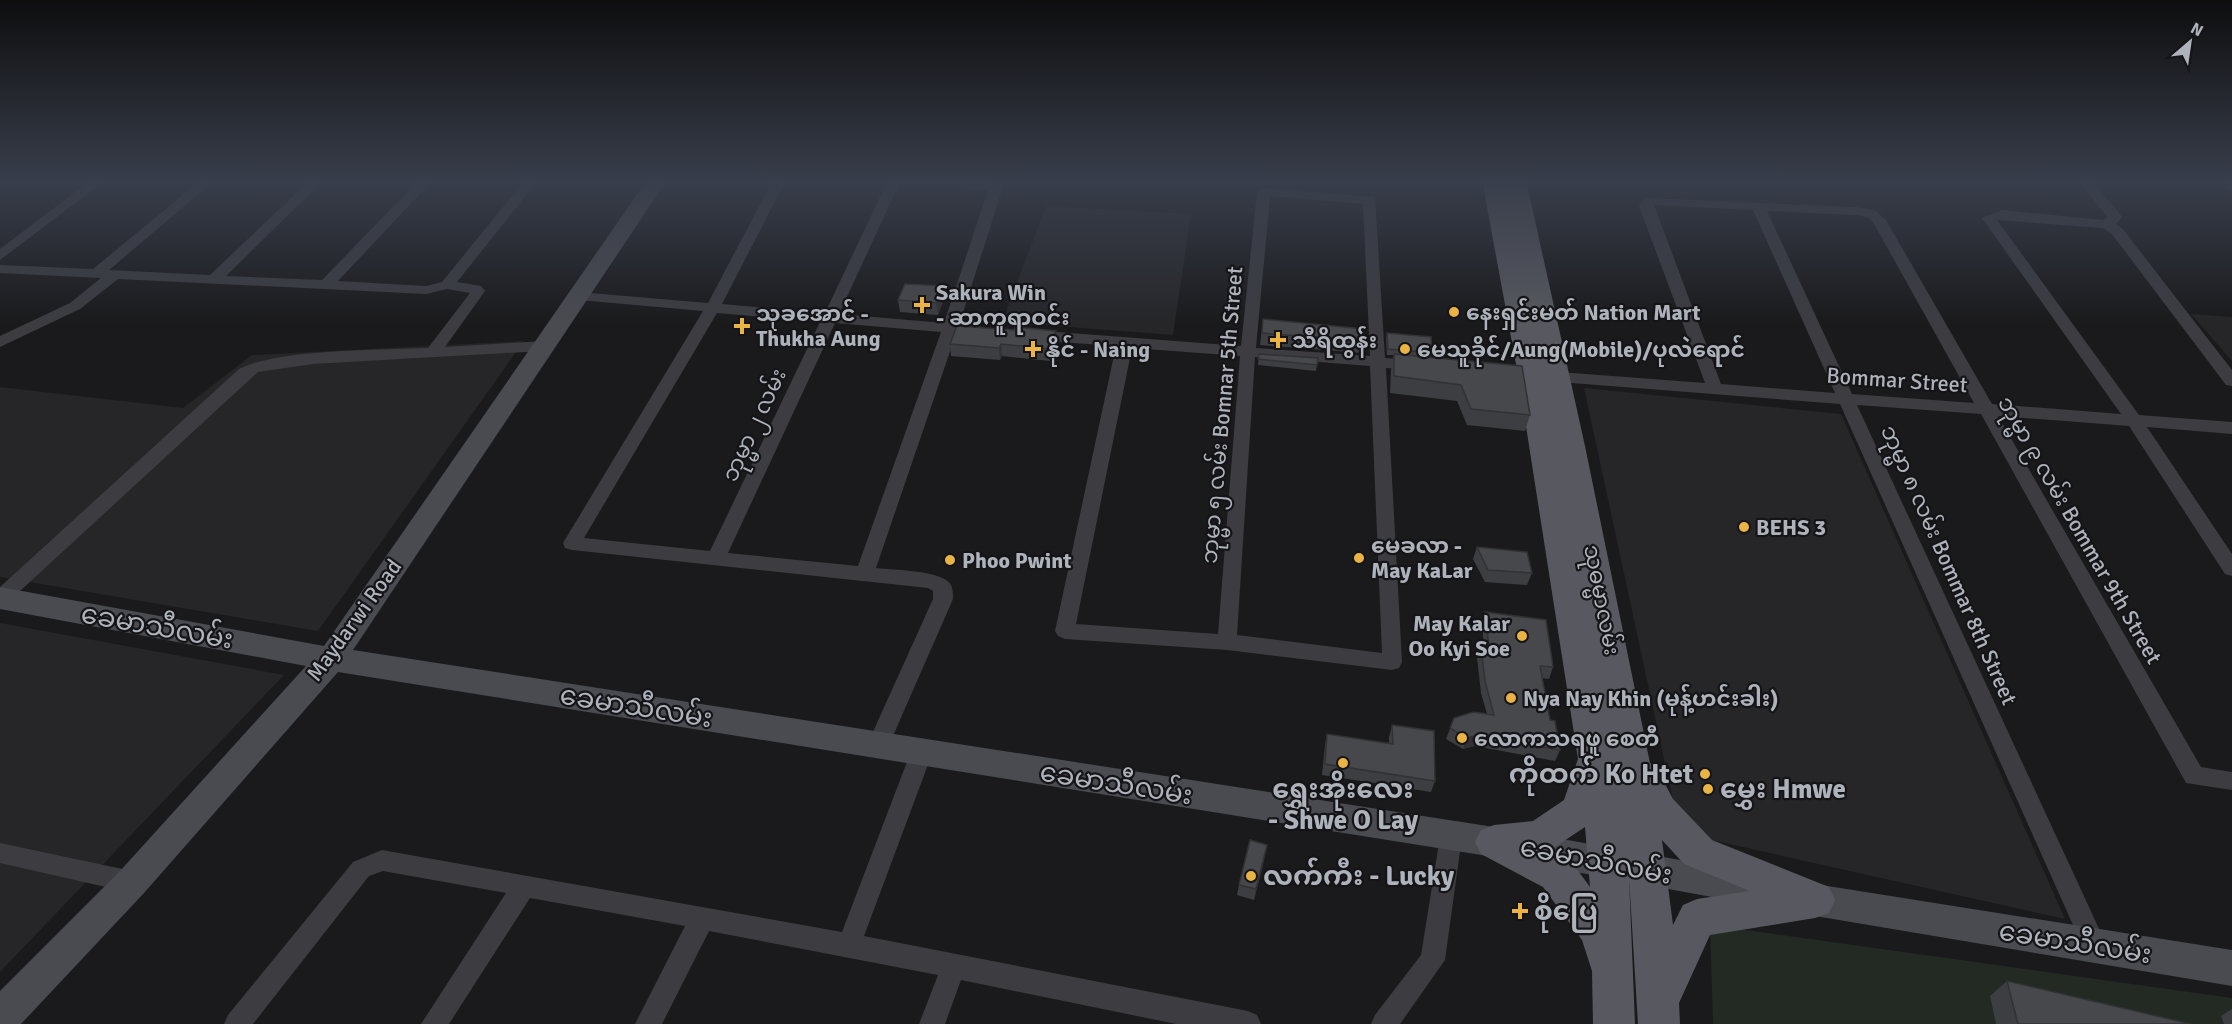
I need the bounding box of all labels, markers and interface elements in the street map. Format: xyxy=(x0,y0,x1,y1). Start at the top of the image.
north arrow xyxy=(2160,12,2220,72)
text: N xyxy=(2187,18,2207,41)
street label: ဘုမ္မာ ၅ လမ်း Bomnar 5th Street xyxy=(1194,265,1253,565)
place label: Sakura Win - ဆာကူရာဝင်း xyxy=(936,279,1070,335)
marker: Sakura Win - ဆာကူရာဝင်း xyxy=(913,296,931,314)
place label: နေးရှင်းမတ် Nation Mart xyxy=(1466,297,1701,330)
place label: သုခအောင် - Thukha Aung xyxy=(756,298,881,352)
marker: နေးရှင်းမတ် Nation Mart xyxy=(1447,305,1461,319)
marker: သုခအောင် - Thukha Aung xyxy=(733,317,751,335)
place label: သီရိထွန်း xyxy=(1292,325,1377,358)
marker: သီရိထွန်း xyxy=(1269,331,1287,349)
place label: နိုင် - Naing xyxy=(1046,334,1150,367)
place label: မေသူခိုင်/Aung(Mobile)/ပုလဲရောင် xyxy=(1417,334,1745,367)
marker: နိုင် - Naing xyxy=(1024,340,1042,358)
marker: မေသူခိုင်/Aung(Mobile)/ပုလဲရောင် xyxy=(1398,342,1412,356)
street label: Bommar Street xyxy=(1826,362,1969,398)
street label: ဘုမ္မာ ၂ လမ်း xyxy=(714,363,796,488)
street label: ဘုမ္မာ ၉ လမ်း Bommar 9th Street xyxy=(1988,390,2170,671)
street label: ဘုမ္မာ ၈ လမ်း Bommar 8th Street xyxy=(1871,420,2025,711)
place label: BEHS 3 xyxy=(1756,514,1826,541)
marker: BEHS 3 xyxy=(1737,520,1751,534)
place label: မေခလာ - May KaLar xyxy=(1371,532,1473,584)
street label: သုဓမ္မာလမ်း xyxy=(1574,542,1628,658)
place label: Phoo Pwint xyxy=(962,547,1072,574)
marker: မေခလာ - May KaLar xyxy=(1352,551,1366,565)
marker: Phoo Pwint xyxy=(943,553,957,567)
street label: Maydarwi Road xyxy=(301,554,407,686)
street label: ခေမာသီလမ်း xyxy=(78,594,236,657)
place label: May Kalar Oo Kyi Soe xyxy=(1409,610,1510,662)
marker: May Kalar Oo Kyi Soe xyxy=(1515,629,1529,643)
street label: ခေမာသီလမ်း xyxy=(557,676,715,735)
place label: Nya Nay Khin (မုန့်ဟင်းခါး) xyxy=(1523,683,1779,716)
marker: Nya Nay Khin (မုန့်ဟင်းခါး) xyxy=(1504,691,1518,705)
place label: လောကသရဖူ စေတီ xyxy=(1474,725,1659,756)
marker: လောကသရဖူ စေတီ xyxy=(1455,731,1469,745)
street label: ခေမာသီလမ်း xyxy=(1037,753,1195,812)
place label: ကိုထက် Ko Htet xyxy=(1509,755,1693,796)
marker: ရွှေးအိုးလေး - Shwe O Lay xyxy=(1336,756,1350,770)
marker: ကိုထက် Ko Htet xyxy=(1698,767,1712,781)
place label: ရွှေးအိုးလေး - Shwe O Lay xyxy=(1268,770,1419,837)
place label: မွှေး Hmwe xyxy=(1720,773,1846,810)
marker: မွှေး Hmwe xyxy=(1701,782,1715,796)
street label: ခေမာသီလမ်း xyxy=(1517,827,1675,892)
place label: လက်ကီး - Lucky xyxy=(1263,857,1455,893)
marker: လက်ကီး - Lucky xyxy=(1244,869,1258,883)
place label: စိုပြေ xyxy=(1534,892,1598,933)
marker: စိုပြေ xyxy=(1511,902,1529,920)
street label: ခေမာသီလမ်း xyxy=(1996,912,2154,971)

